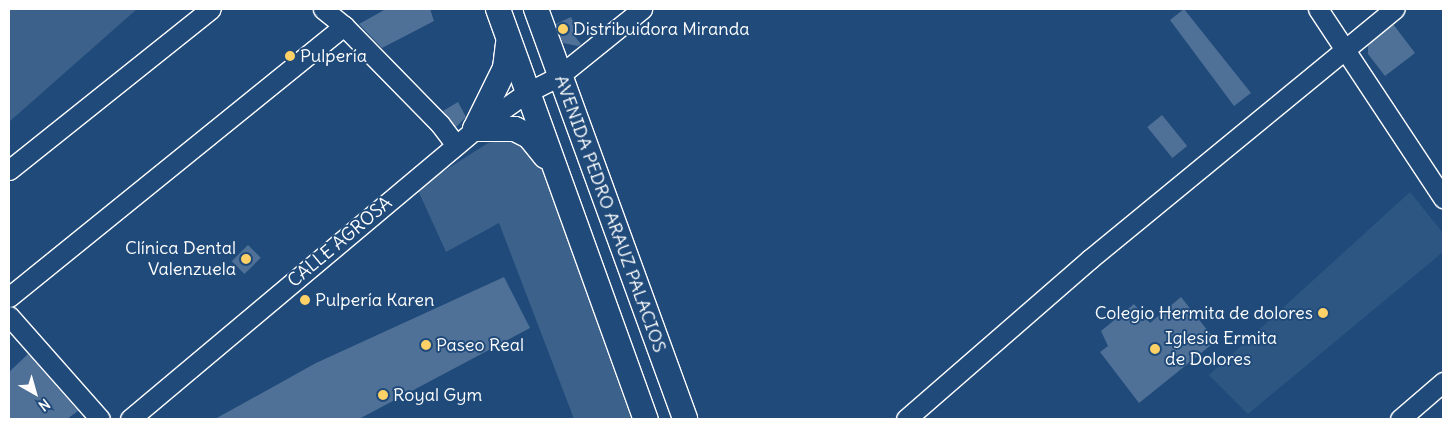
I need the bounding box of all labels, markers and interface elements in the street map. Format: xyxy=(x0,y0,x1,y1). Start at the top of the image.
place label: Distribuidora Miranda xyxy=(573,18,750,40)
marker: Distribuidora Miranda xyxy=(557,23,569,35)
place label: Pulpería xyxy=(300,45,367,67)
marker: Pulpería xyxy=(284,50,296,62)
street label: AVENIDA PEDRO ARAUZ PALACIOS xyxy=(550,72,670,356)
street label: CALLE AGROSA xyxy=(284,192,396,292)
place label: Clínica Dental Valenzuela xyxy=(125,238,236,280)
marker: Clínica Dental Valenzuela xyxy=(240,253,252,265)
place label: Pulpería Karen xyxy=(315,289,434,311)
marker: Pulpería Karen xyxy=(299,294,311,306)
place label: Colegio Hermita de dolores xyxy=(1095,302,1313,324)
marker: Colegio Hermita de dolores xyxy=(1317,307,1329,319)
place label: Iglesia Ermita de Dolores xyxy=(1165,328,1277,370)
place label: Paseo Real xyxy=(436,334,524,356)
marker: Paseo Real xyxy=(420,339,432,351)
marker: Iglesia Ermita de Dolores xyxy=(1149,343,1161,355)
north arrow xyxy=(10,368,60,418)
place label: Royal Gym xyxy=(393,384,482,406)
marker: Royal Gym xyxy=(377,389,389,401)
text: N xyxy=(35,395,54,415)

